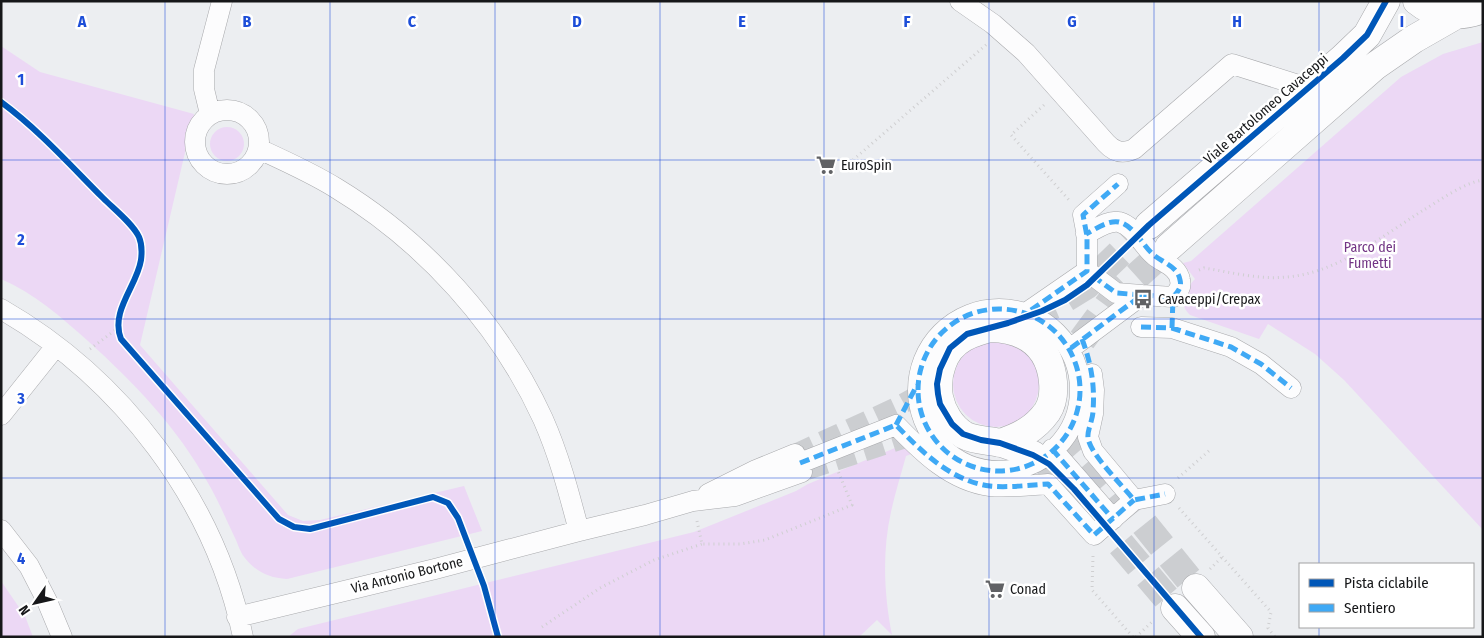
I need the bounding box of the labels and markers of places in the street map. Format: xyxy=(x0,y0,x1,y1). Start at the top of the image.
supermarket icon: EuroSpin xyxy=(815,154,837,176)
place label: EuroSpin xyxy=(841,157,892,174)
bus stop icon: Cavaceppi/Crepax xyxy=(1132,288,1154,310)
place label: Cavaceppi/Crepax xyxy=(1158,291,1261,308)
supermarket icon: Conad xyxy=(984,578,1006,600)
place label: Conad xyxy=(1010,581,1046,598)

